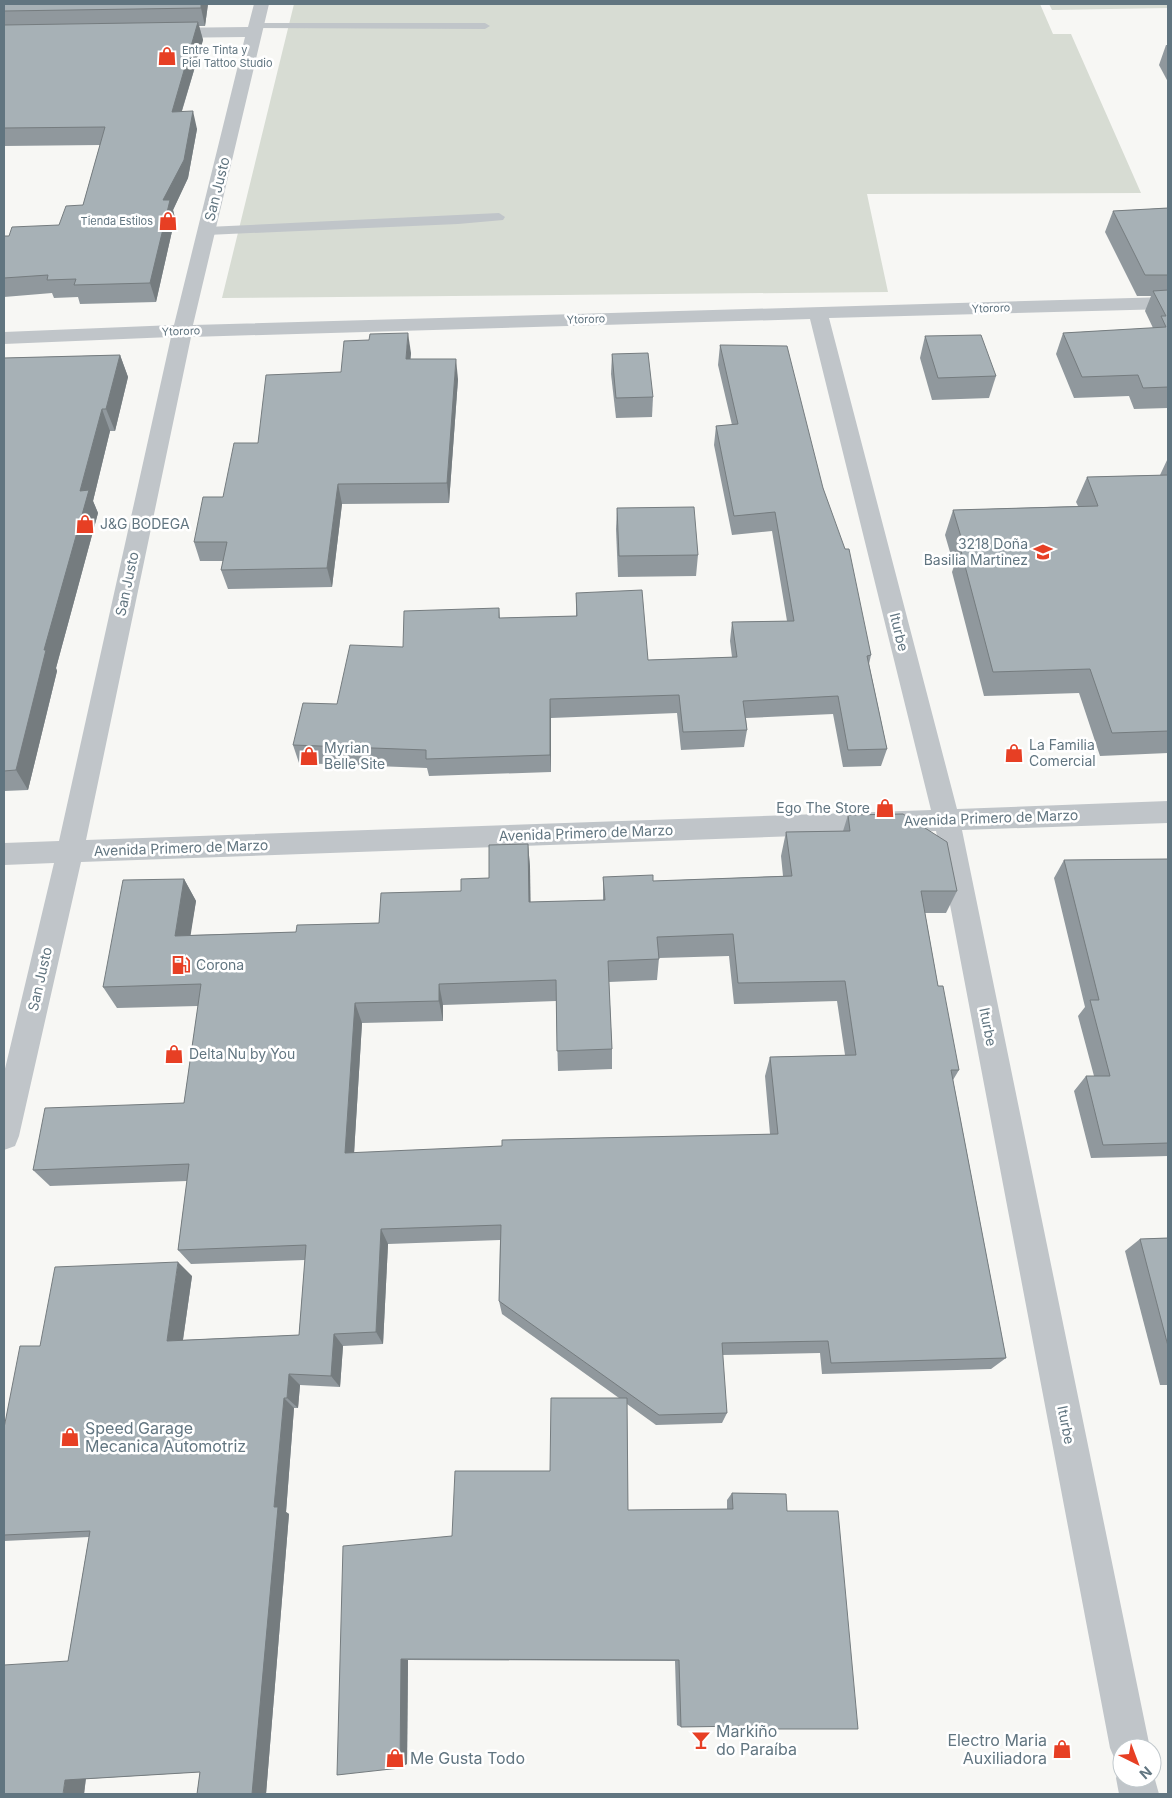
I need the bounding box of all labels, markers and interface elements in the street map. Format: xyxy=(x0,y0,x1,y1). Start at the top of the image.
place label: Entre Tinta y Piel Tattoo Studio xyxy=(182,43,273,70)
shop icon: Entre Tinta y Piel Tattoo Studio xyxy=(156,45,178,67)
street label: San Justo xyxy=(200,155,233,223)
shop icon: Tienda Estilos xyxy=(157,210,179,232)
place label: Tienda Estilos xyxy=(81,214,153,228)
street label: Ytororo xyxy=(971,300,1011,316)
street label: Ytororo xyxy=(566,311,606,327)
street label: Ytororo xyxy=(161,323,201,339)
shop icon: J&G BODEGA xyxy=(74,513,96,535)
place label: J&G BODEGA xyxy=(100,515,190,532)
place label: 3218 Doña Basilia Martinez xyxy=(924,535,1028,568)
school or university icon: 3218 Doña Basilia Martinez xyxy=(1032,541,1054,563)
street label: San Justo xyxy=(111,550,142,618)
street label: Iturbe xyxy=(887,611,912,653)
place label: La Familia Comercial xyxy=(1029,736,1096,769)
place label: Myrian Belle Site xyxy=(324,739,385,772)
shop icon: La Familia Comercial xyxy=(1003,742,1025,764)
shop icon: Myrian Belle Site xyxy=(298,745,320,767)
shop icon: Ego The Store xyxy=(874,797,896,819)
place label: Ego The Store xyxy=(776,799,870,816)
street label: Avenida Primero de Marzo xyxy=(903,806,1078,829)
street label: Avenida Primero de Marzo xyxy=(498,821,673,844)
street label: Avenida Primero de Marzo xyxy=(93,836,268,859)
street label: San Justo xyxy=(24,945,55,1013)
fuel station icon: Corona xyxy=(170,954,192,976)
place label: Corona xyxy=(196,956,244,973)
street label: Iturbe xyxy=(976,1006,1001,1048)
shop icon: Delta Nu by You xyxy=(163,1043,185,1065)
place label: Delta Nu by You xyxy=(189,1045,295,1062)
street label: Iturbe xyxy=(1054,1404,1079,1446)
place label: Speed Garage Mecanica Automotriz xyxy=(85,1418,246,1456)
shop icon: Speed Garage Mecanica Automotriz xyxy=(59,1426,81,1448)
place label: Markiño do Paraíba xyxy=(716,1721,797,1759)
bar icon: Markiño do Paraíba xyxy=(690,1729,712,1751)
place label: Electro Maria Auxiliadora xyxy=(947,1730,1047,1768)
shop icon: Electro Maria Auxiliadora xyxy=(1051,1738,1073,1760)
north arrow xyxy=(1112,1738,1162,1788)
shop icon: Me Gusta Todo xyxy=(384,1747,406,1769)
place label: Me Gusta Todo xyxy=(410,1748,525,1768)
text: N xyxy=(1136,1763,1156,1783)

